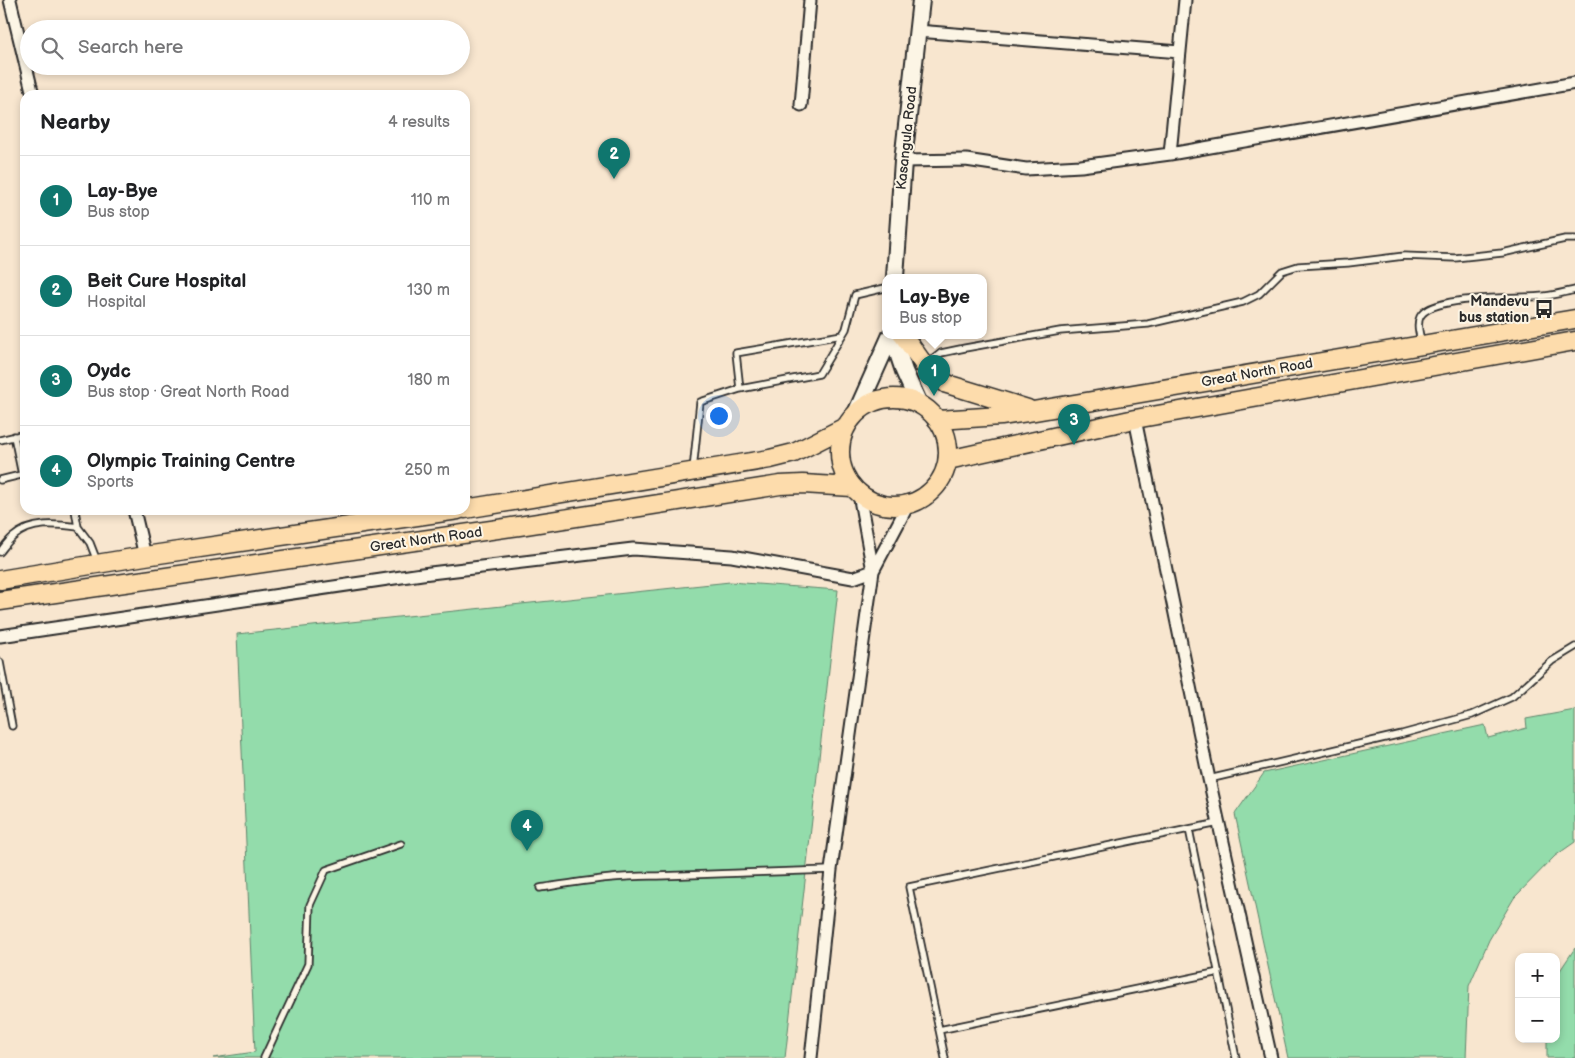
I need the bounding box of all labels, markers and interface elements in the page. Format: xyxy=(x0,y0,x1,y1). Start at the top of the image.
search box xyxy=(20,20,470,75)
icon: search xyxy=(38,34,66,62)
text: Search here xyxy=(78,36,183,59)
street label: Kasangula Road xyxy=(893,85,920,191)
text: Nearby xyxy=(40,110,110,135)
text: 4 results xyxy=(388,113,450,132)
pin: 2 xyxy=(598,138,630,179)
text: Lay-Bye xyxy=(87,180,158,203)
text: 1 xyxy=(53,191,59,210)
text: 110 m xyxy=(411,191,450,210)
text: Bus stop xyxy=(87,203,150,222)
text: Beit Cure Hospital xyxy=(87,270,246,293)
popup xyxy=(882,274,987,339)
text: 2 xyxy=(51,281,61,300)
text: 130 m xyxy=(407,281,450,300)
text: Lay-Bye xyxy=(899,286,970,309)
text: Hospital xyxy=(87,293,146,312)
place label: Mandevu bus station xyxy=(1459,293,1529,326)
bus stop icon: Mandevu bus station xyxy=(1533,298,1555,320)
text: Bus stop xyxy=(899,309,962,328)
street label: Great North Road xyxy=(1200,354,1314,391)
pin: 1 xyxy=(918,355,950,396)
text: Oydc xyxy=(87,360,131,383)
text: 3 xyxy=(51,371,61,390)
text: 180 m xyxy=(408,371,450,390)
text: Bus stop · Great North Road xyxy=(87,383,289,402)
your location xyxy=(706,403,732,429)
pin: 3 xyxy=(1058,404,1090,445)
text: Olympic Training Centre xyxy=(87,450,295,473)
text: 4 xyxy=(51,461,61,480)
text: 250 m xyxy=(404,461,450,480)
text: Sports xyxy=(87,473,134,492)
street label: Great North Road xyxy=(369,523,483,556)
pin: 4 xyxy=(511,810,543,851)
map controls xyxy=(1515,953,1560,1043)
button: + xyxy=(1515,953,1560,998)
button: − xyxy=(1515,998,1560,1043)

